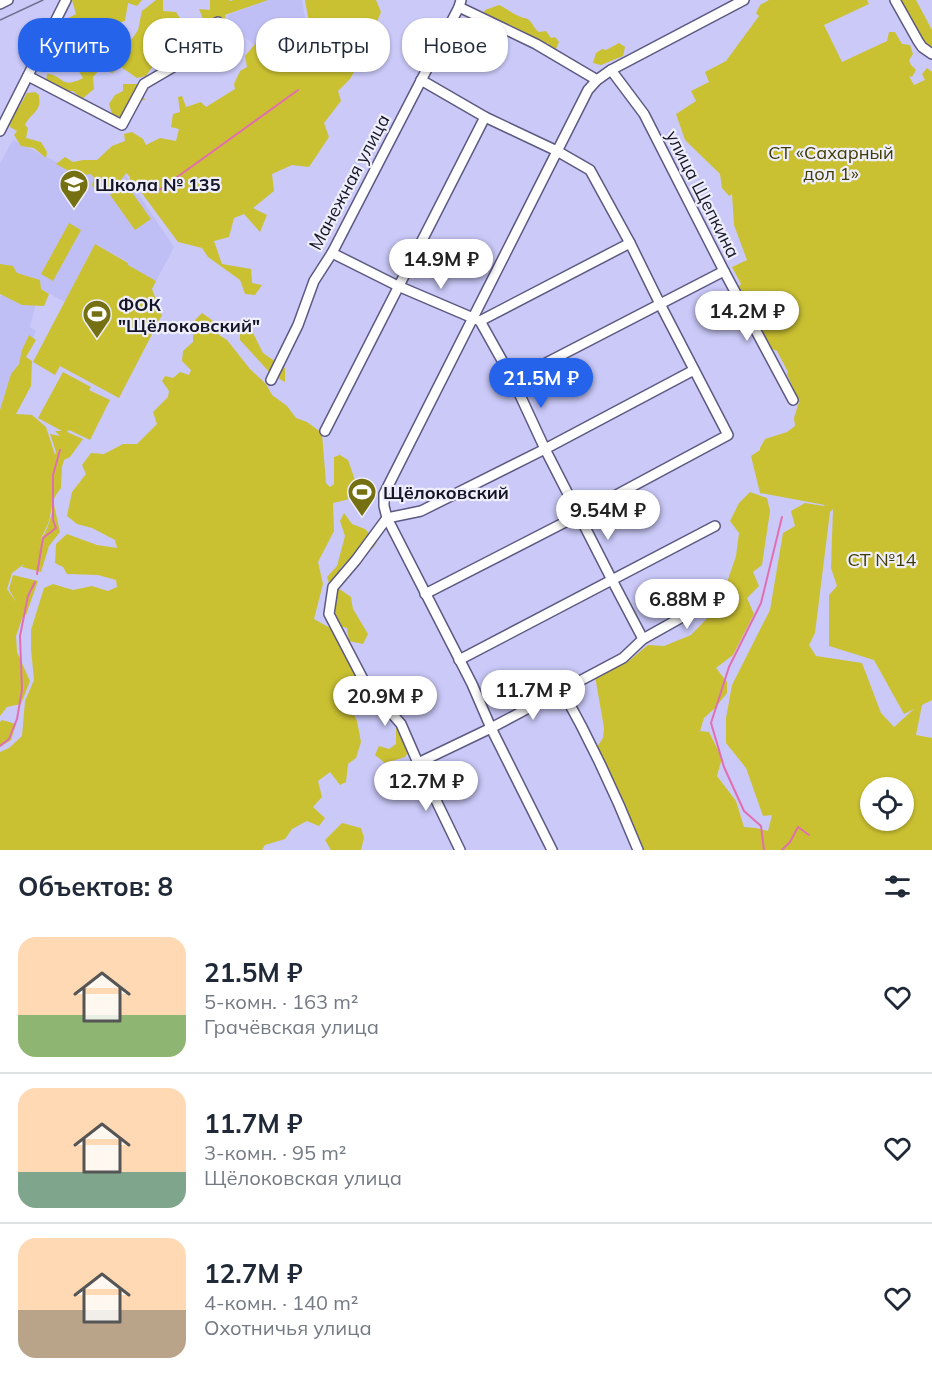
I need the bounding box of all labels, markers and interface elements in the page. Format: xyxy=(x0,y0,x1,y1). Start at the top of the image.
chip: Купить xyxy=(18,18,131,72)
chip: Снять xyxy=(143,18,244,72)
chip: Фильтры xyxy=(256,18,390,72)
chip: Новое xyxy=(402,18,508,72)
street label: Манежная улица xyxy=(304,110,394,254)
street label: улица Щепкина xyxy=(661,126,745,262)
park label: СТ «Сахарный дол 1» xyxy=(768,141,894,185)
school or university icon: Школа № 135 xyxy=(58,168,90,210)
place label: Школа № 135 xyxy=(95,173,221,196)
pin: 14.9M ₽ xyxy=(386,239,496,290)
text: 14.9M ₽ xyxy=(403,246,479,271)
pin: 14.2M ₽ xyxy=(692,291,802,342)
place label: ФОК "Щёлоковский" xyxy=(118,293,260,337)
sports icon: ФОК "Щёлоковский" xyxy=(81,298,113,340)
text: 14.2M ₽ xyxy=(709,298,785,323)
pin: 21.5M ₽ xyxy=(486,358,596,409)
text: 21.5M ₽ xyxy=(503,365,579,390)
sports icon: Щёлоковский xyxy=(346,476,378,518)
place label: Щёлоковский xyxy=(383,481,509,504)
pin: 9.54M ₽ xyxy=(553,490,663,541)
text: 9.54M ₽ xyxy=(570,497,646,522)
park label: СТ №14 xyxy=(848,548,917,571)
pin: 6.88M ₽ xyxy=(632,579,742,630)
text: 6.88M ₽ xyxy=(649,586,725,611)
pin: 11.7M ₽ xyxy=(478,670,588,721)
pin: 20.9M ₽ xyxy=(330,676,440,727)
text: 11.7M ₽ xyxy=(495,677,571,702)
text: 20.9M ₽ xyxy=(347,683,423,708)
pin: 12.7M ₽ xyxy=(371,761,481,812)
text: 12.7M ₽ xyxy=(388,768,464,793)
map controls xyxy=(860,777,914,831)
button: locate xyxy=(860,777,914,831)
text: Объектов: 8 xyxy=(18,870,173,903)
icon: filters xyxy=(881,870,914,903)
text: 21.5M ₽ xyxy=(204,956,303,989)
icon: home xyxy=(66,961,138,1033)
icon: heart xyxy=(881,981,914,1014)
text: 5-комн. · 163 m² xyxy=(204,989,358,1014)
text: Грачёвская улица xyxy=(204,1014,379,1039)
text: 11.7M ₽ xyxy=(204,1107,303,1140)
icon: home xyxy=(66,1112,138,1184)
icon: heart xyxy=(881,1132,914,1165)
text: 3-комн. · 95 m² xyxy=(204,1140,346,1165)
text: Щёлоковская улица xyxy=(204,1165,402,1190)
text: 12.7M ₽ xyxy=(204,1257,303,1290)
icon: home xyxy=(66,1262,138,1334)
icon: heart xyxy=(881,1282,914,1315)
text: 4-комн. · 140 m² xyxy=(204,1290,358,1315)
text: Охотничья улица xyxy=(204,1315,372,1340)

